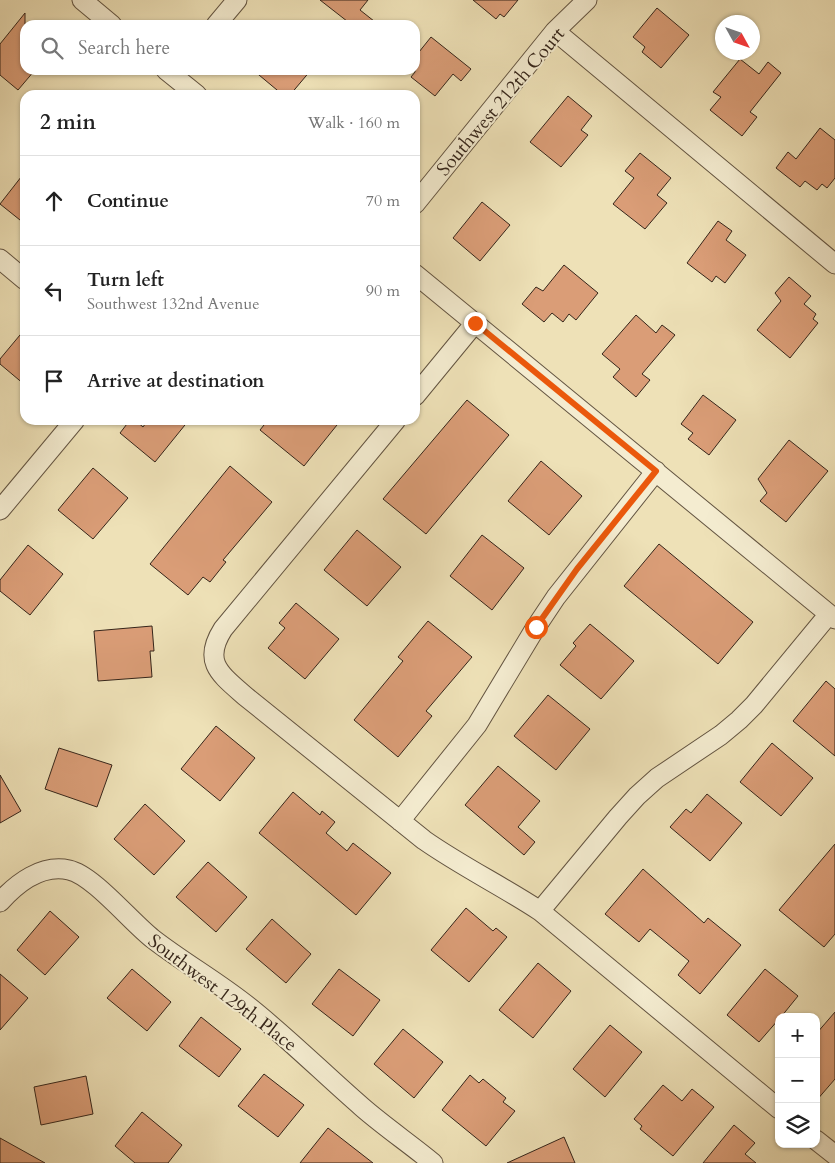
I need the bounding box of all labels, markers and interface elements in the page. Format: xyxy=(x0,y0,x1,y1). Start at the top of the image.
north arrow xyxy=(715,15,760,60)
search box xyxy=(20,20,420,75)
street label: Southwest 212th Court xyxy=(431,22,571,182)
icon: search xyxy=(38,34,66,62)
text: Search here xyxy=(78,35,170,61)
text: 2 min xyxy=(40,108,96,137)
text: Walk · 160 m xyxy=(308,112,400,134)
icon: ahead xyxy=(40,187,68,215)
text: Continue xyxy=(87,188,169,214)
text: 70 m xyxy=(366,190,400,212)
text: Turn left xyxy=(87,267,164,293)
icon: left xyxy=(40,277,68,305)
text: 90 m xyxy=(366,280,400,302)
text: Southwest 132nd Avenue xyxy=(87,293,259,315)
route end xyxy=(464,312,487,335)
icon: arrive xyxy=(40,367,68,395)
text: Arrive at destination xyxy=(87,368,264,394)
route start xyxy=(525,616,548,639)
street label: Southwest 129th Place xyxy=(143,928,302,1057)
map controls xyxy=(775,1013,820,1148)
button: + xyxy=(775,1013,820,1058)
button: − xyxy=(775,1058,820,1103)
button: layers xyxy=(775,1103,820,1148)

